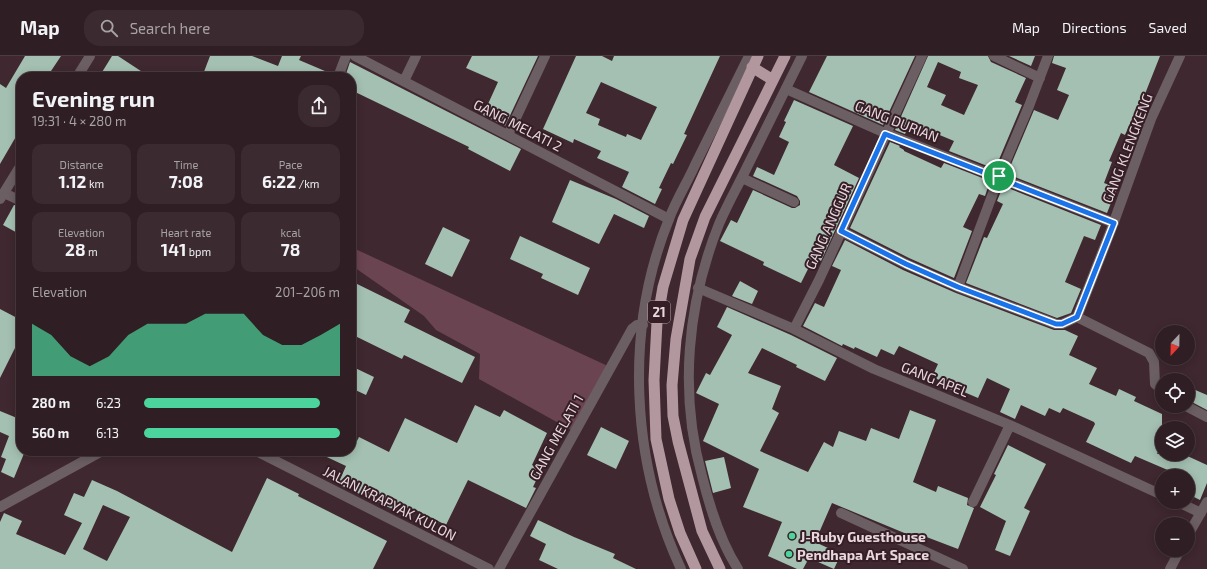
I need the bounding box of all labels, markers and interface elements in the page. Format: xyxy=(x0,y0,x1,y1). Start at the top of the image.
search box xyxy=(84,10,364,46)
text: Map xyxy=(20,16,60,39)
icon: search xyxy=(98,17,120,39)
text: Search here xyxy=(130,19,210,37)
text: Map xyxy=(1012,19,1040,36)
text: Directions xyxy=(1062,19,1127,36)
text: Saved xyxy=(1149,19,1187,36)
text: Evening run xyxy=(32,85,155,111)
button: share xyxy=(298,85,340,127)
street label: GANG KLENGKENG xyxy=(1098,91,1156,205)
street label: GANG MELATI 2 xyxy=(471,95,565,155)
street label: GANG DURIAN xyxy=(853,96,941,146)
text: 19:31 · 4 × 280 m xyxy=(32,113,126,129)
text: Distance xyxy=(60,158,103,171)
text: Time xyxy=(174,158,198,171)
text: Pace xyxy=(279,158,303,171)
pin xyxy=(982,159,1016,193)
icon: arrive xyxy=(988,165,1010,187)
text: 1.12 xyxy=(58,171,86,191)
text: 7:08 xyxy=(169,171,203,191)
text: 6:22 xyxy=(262,171,296,191)
text: km xyxy=(86,177,104,190)
text: /km xyxy=(296,177,319,190)
street label: GANG ANGGUR xyxy=(801,180,855,272)
text: Elevation xyxy=(58,226,105,239)
text: Heart rate xyxy=(161,226,211,239)
text: kcal xyxy=(281,226,301,239)
text: 28 xyxy=(65,239,86,259)
text: 141 xyxy=(161,239,186,259)
text: 78 xyxy=(281,239,300,259)
text: m xyxy=(86,245,98,258)
text: bpm xyxy=(186,245,211,258)
text: Elevation xyxy=(32,284,87,300)
text: 201–206 m xyxy=(275,284,340,300)
road number: 21 xyxy=(648,301,670,323)
north arrow xyxy=(1155,325,1195,365)
map controls xyxy=(1155,325,1195,557)
street label: GANG APEL xyxy=(899,358,971,400)
button: locate xyxy=(1155,373,1195,413)
street label: GANG MELATI 1 xyxy=(526,391,586,483)
text: 280 m xyxy=(32,395,70,411)
text: 6:23 xyxy=(96,395,121,411)
button: layers xyxy=(1155,421,1195,461)
text: 560 m xyxy=(32,425,69,441)
text: 6:13 xyxy=(96,425,119,441)
street label: JALAN KRAPYAK KULON xyxy=(321,462,459,544)
button: + xyxy=(1155,469,1195,509)
button: − xyxy=(1155,517,1195,557)
place label: J-Ruby Guesthouse xyxy=(800,528,926,545)
marker: J-Ruby Guesthouse xyxy=(787,531,797,541)
place label: Pendhapa Art Space xyxy=(797,546,929,563)
marker: Pendhapa Art Space xyxy=(784,549,794,559)

